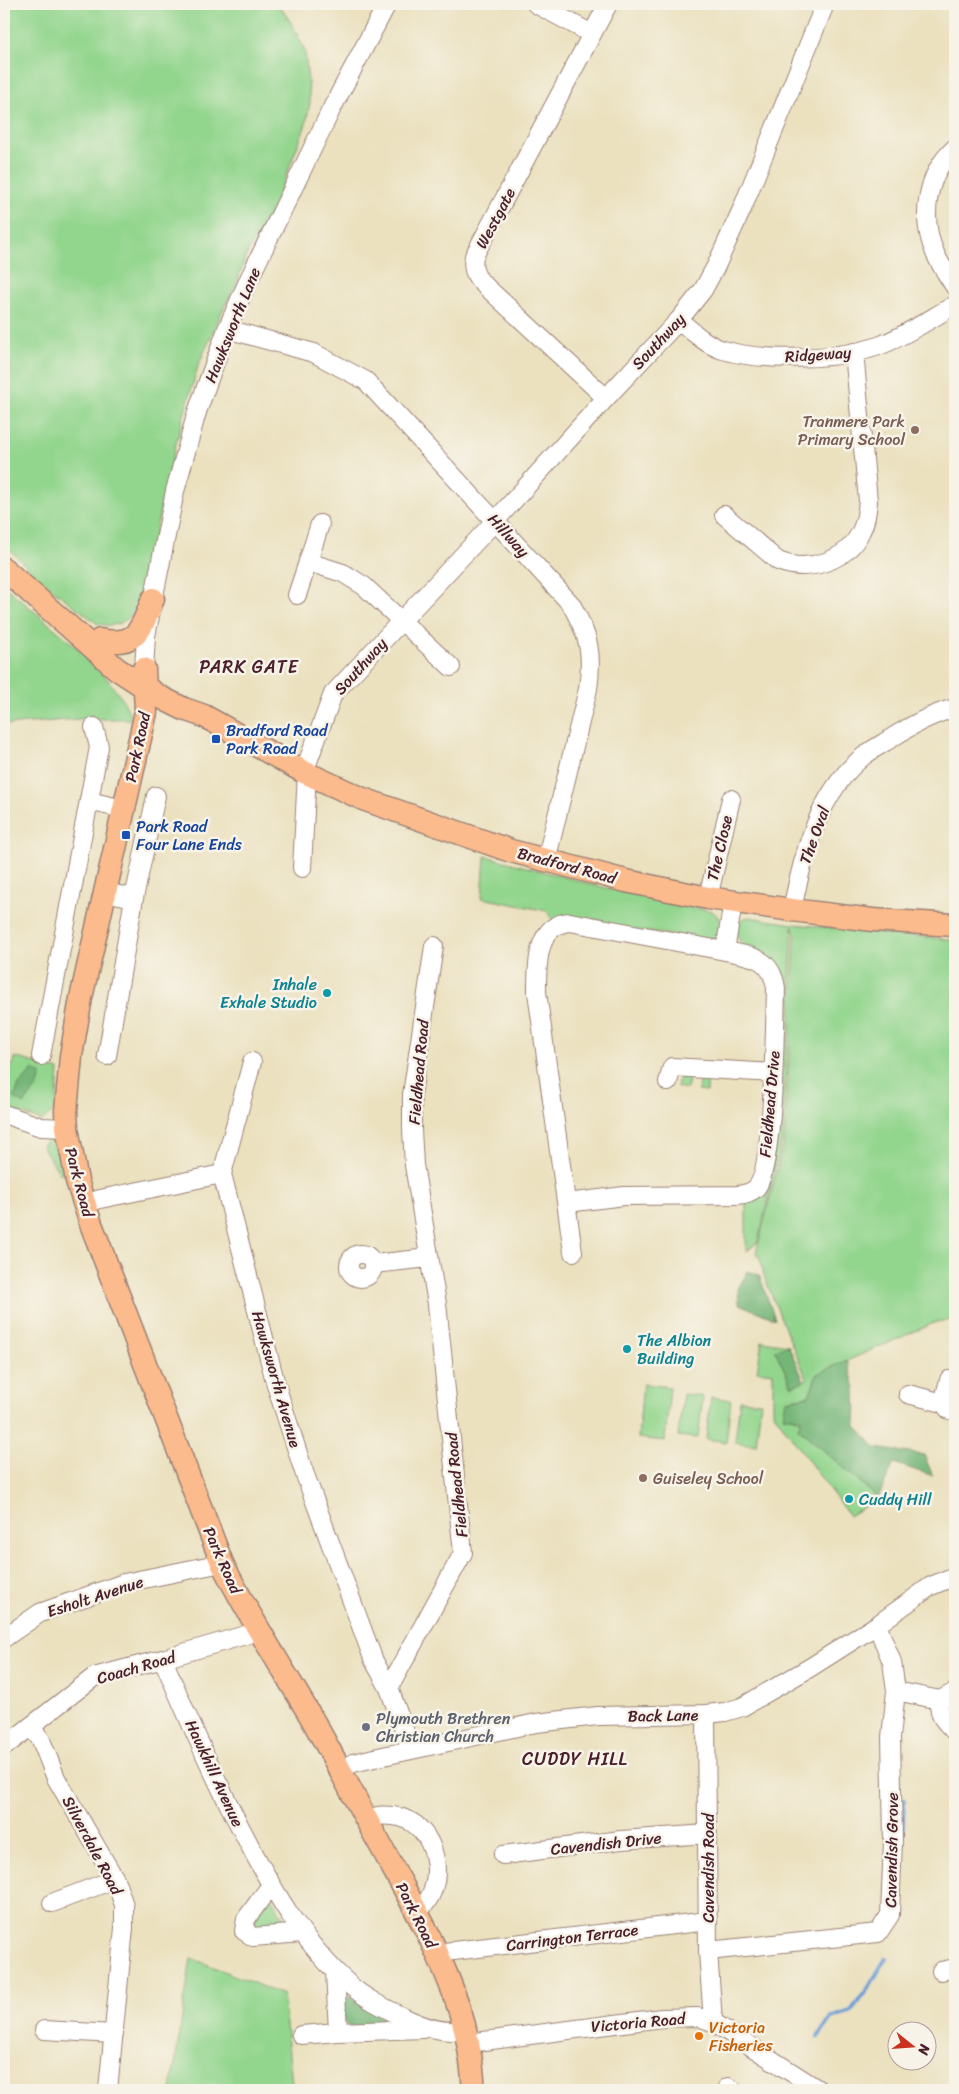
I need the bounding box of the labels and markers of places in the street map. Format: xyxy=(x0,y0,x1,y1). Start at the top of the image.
place label: Tranmere Park Primary School xyxy=(798,407,905,454)
marker: Tranmere Park Primary School xyxy=(909,424,921,436)
place label: Bradford Road Park Road xyxy=(226,716,329,763)
marker: Bradford Road Park Road xyxy=(210,733,222,745)
place label: Park Road Four Lane Ends xyxy=(136,812,243,859)
marker: Park Road Four Lane Ends xyxy=(120,829,132,841)
place label: Inhale Exhale Studio xyxy=(220,970,317,1017)
marker: Inhale Exhale Studio xyxy=(321,987,333,999)
place label: The Albion Building xyxy=(637,1326,712,1373)
marker: The Albion Building xyxy=(621,1343,633,1355)
place label: Guiseley School xyxy=(653,1464,764,1493)
marker: Guiseley School xyxy=(637,1472,649,1484)
place label: Cuddy Hill xyxy=(859,1485,932,1514)
marker: Cuddy Hill xyxy=(843,1493,855,1505)
place label: Plymouth Brethren Christian Church xyxy=(376,1704,511,1751)
marker: Plymouth Brethren Christian Church xyxy=(360,1721,372,1733)
place label: Victoria Fisheries xyxy=(709,2013,773,2060)
marker: Victoria Fisheries xyxy=(693,2030,705,2042)

